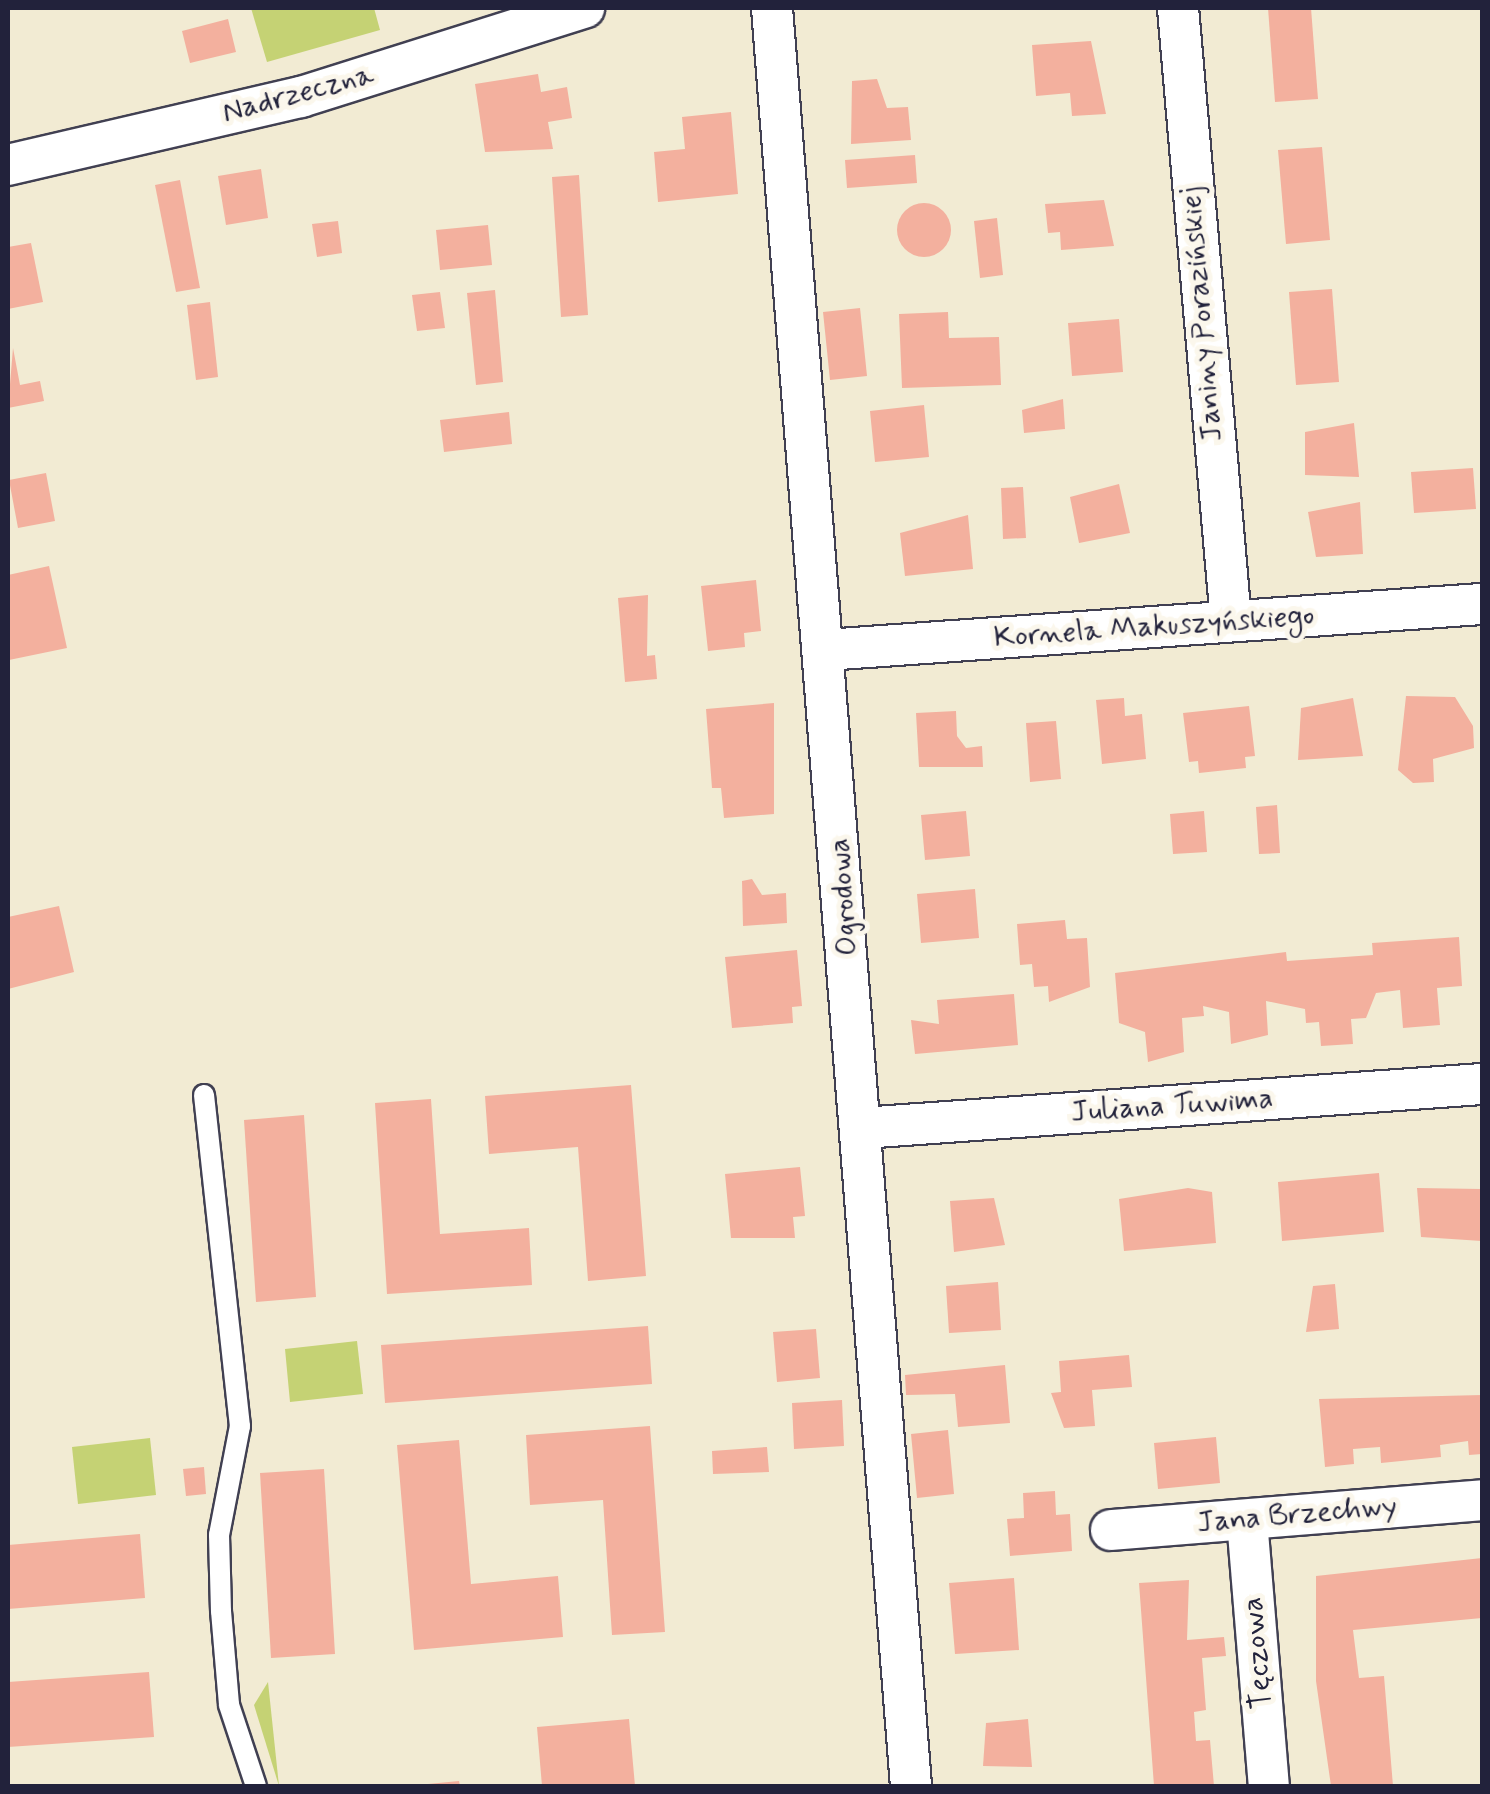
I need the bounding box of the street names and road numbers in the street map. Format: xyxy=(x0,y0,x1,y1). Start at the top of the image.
street label: Nadrzeczna xyxy=(218,57,378,131)
street label: Janiny Porazińskiej xyxy=(1173,187,1231,441)
street label: Kornela Makuszyńskiego xyxy=(993,598,1315,656)
street label: Ogrodowa xyxy=(822,837,866,957)
street label: Juliana Tuwima xyxy=(1068,1081,1276,1131)
street label: Jana Brzechwy xyxy=(1197,1488,1397,1542)
street label: Tęczowa xyxy=(1235,1596,1281,1710)

